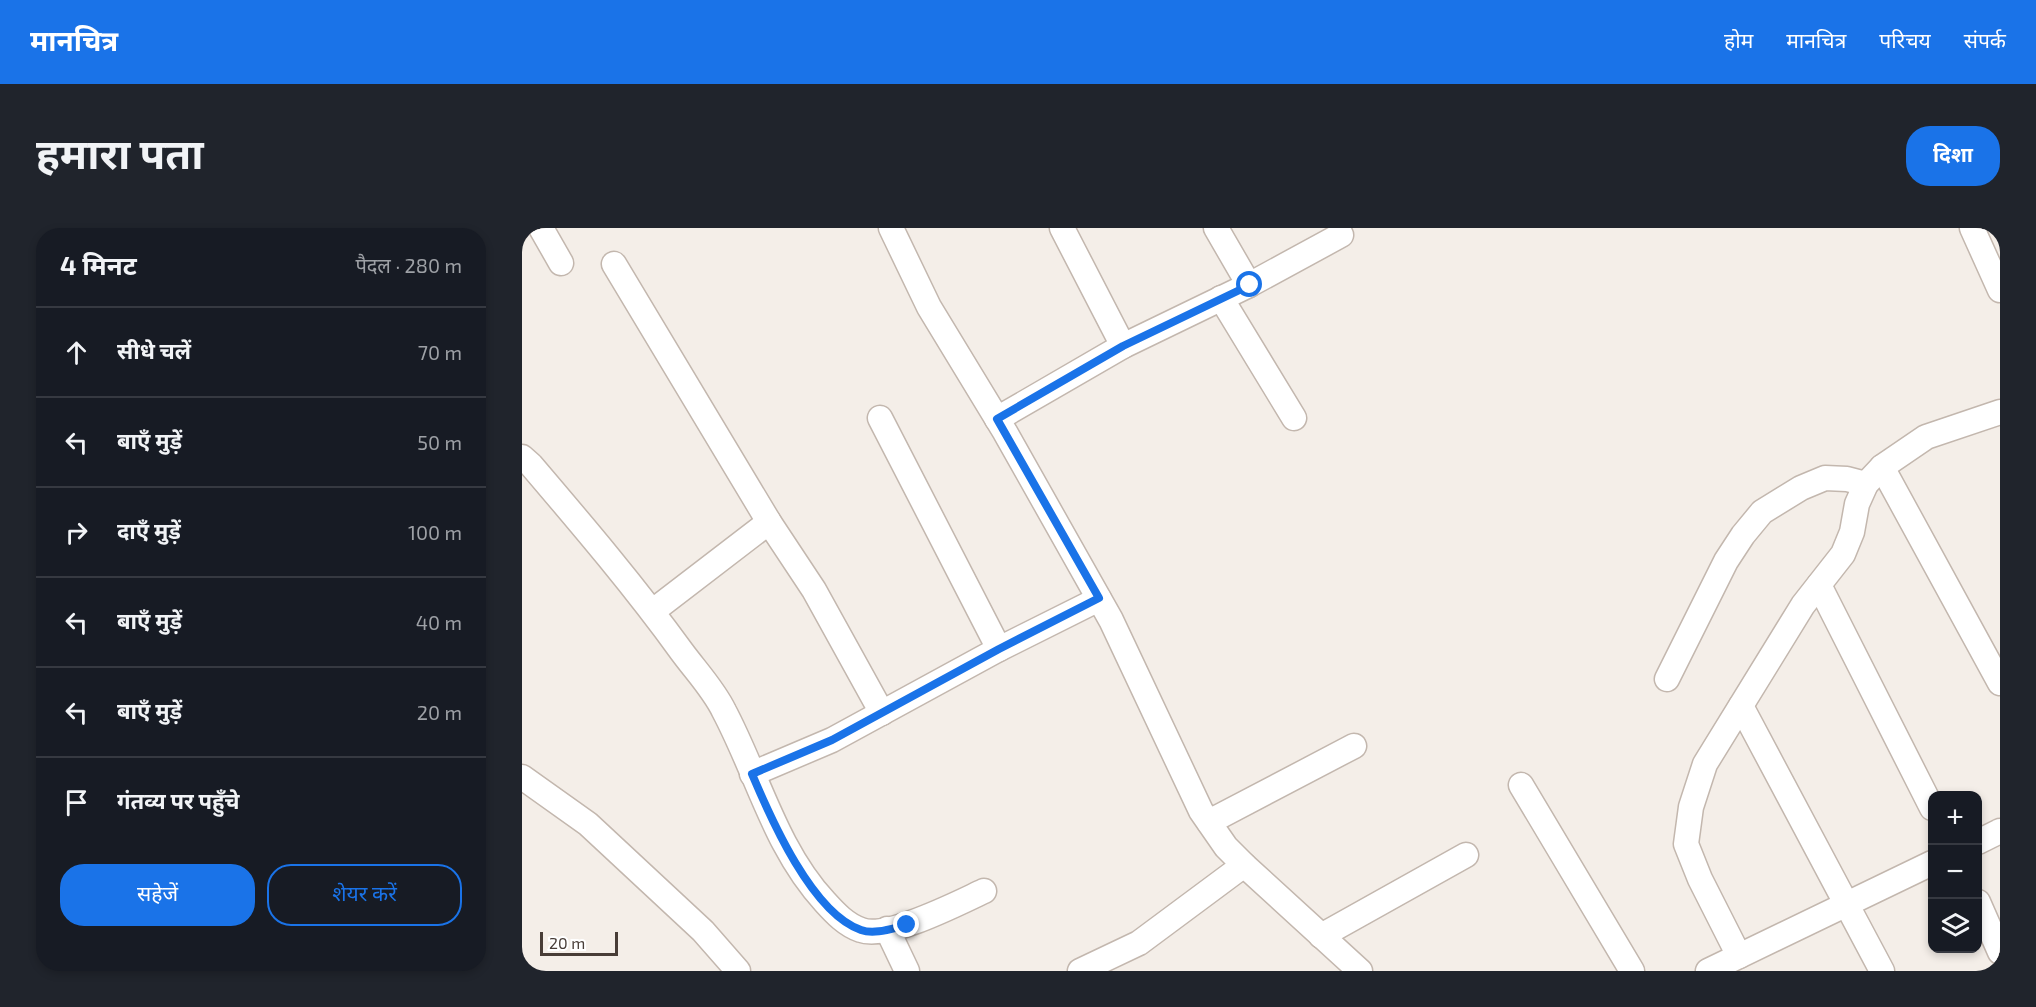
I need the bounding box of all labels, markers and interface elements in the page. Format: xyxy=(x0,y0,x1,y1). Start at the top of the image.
text: मानचित्र xyxy=(30,23,118,57)
text: होम xyxy=(1724,27,1753,52)
text: मानचित्र xyxy=(1786,27,1846,52)
text: परिचय xyxy=(1879,27,1931,52)
text: संपर्क xyxy=(1964,27,2006,52)
button: दिशा xyxy=(1906,126,2000,186)
text: हमारा पता xyxy=(36,127,204,177)
text: 4 मिनट xyxy=(60,249,137,280)
text: पैदल · 280 m xyxy=(355,253,462,277)
route start xyxy=(1236,271,1262,297)
icon: ahead xyxy=(60,336,93,369)
text: सीधे चलें xyxy=(117,337,191,363)
text: 70 m xyxy=(418,340,462,364)
icon: left xyxy=(60,426,93,459)
text: बाएँ मुड़ें xyxy=(117,427,182,453)
text: 50 m xyxy=(417,430,462,454)
icon: right xyxy=(60,516,93,549)
text: दाएँ मुड़ें xyxy=(117,517,181,543)
text: 100 m xyxy=(408,520,462,544)
icon: left xyxy=(60,606,93,639)
text: बाएँ मुड़ें xyxy=(117,607,182,633)
text: 40 m xyxy=(416,610,462,634)
icon: left xyxy=(60,696,93,729)
text: बाएँ मुड़ें xyxy=(117,697,182,723)
text: 20 m xyxy=(417,700,462,724)
icon: arrive xyxy=(60,786,93,819)
text: गंतव्य पर पहुँचे xyxy=(117,787,240,813)
map controls xyxy=(1928,791,1982,953)
button: + xyxy=(1928,791,1982,845)
button: − xyxy=(1928,845,1982,899)
button: सहेजें xyxy=(60,864,255,926)
button: शेयर करें xyxy=(267,864,462,926)
button: layers xyxy=(1928,899,1982,953)
route end xyxy=(893,911,919,937)
scale bar xyxy=(540,929,618,956)
text: 20 m xyxy=(549,933,585,952)

